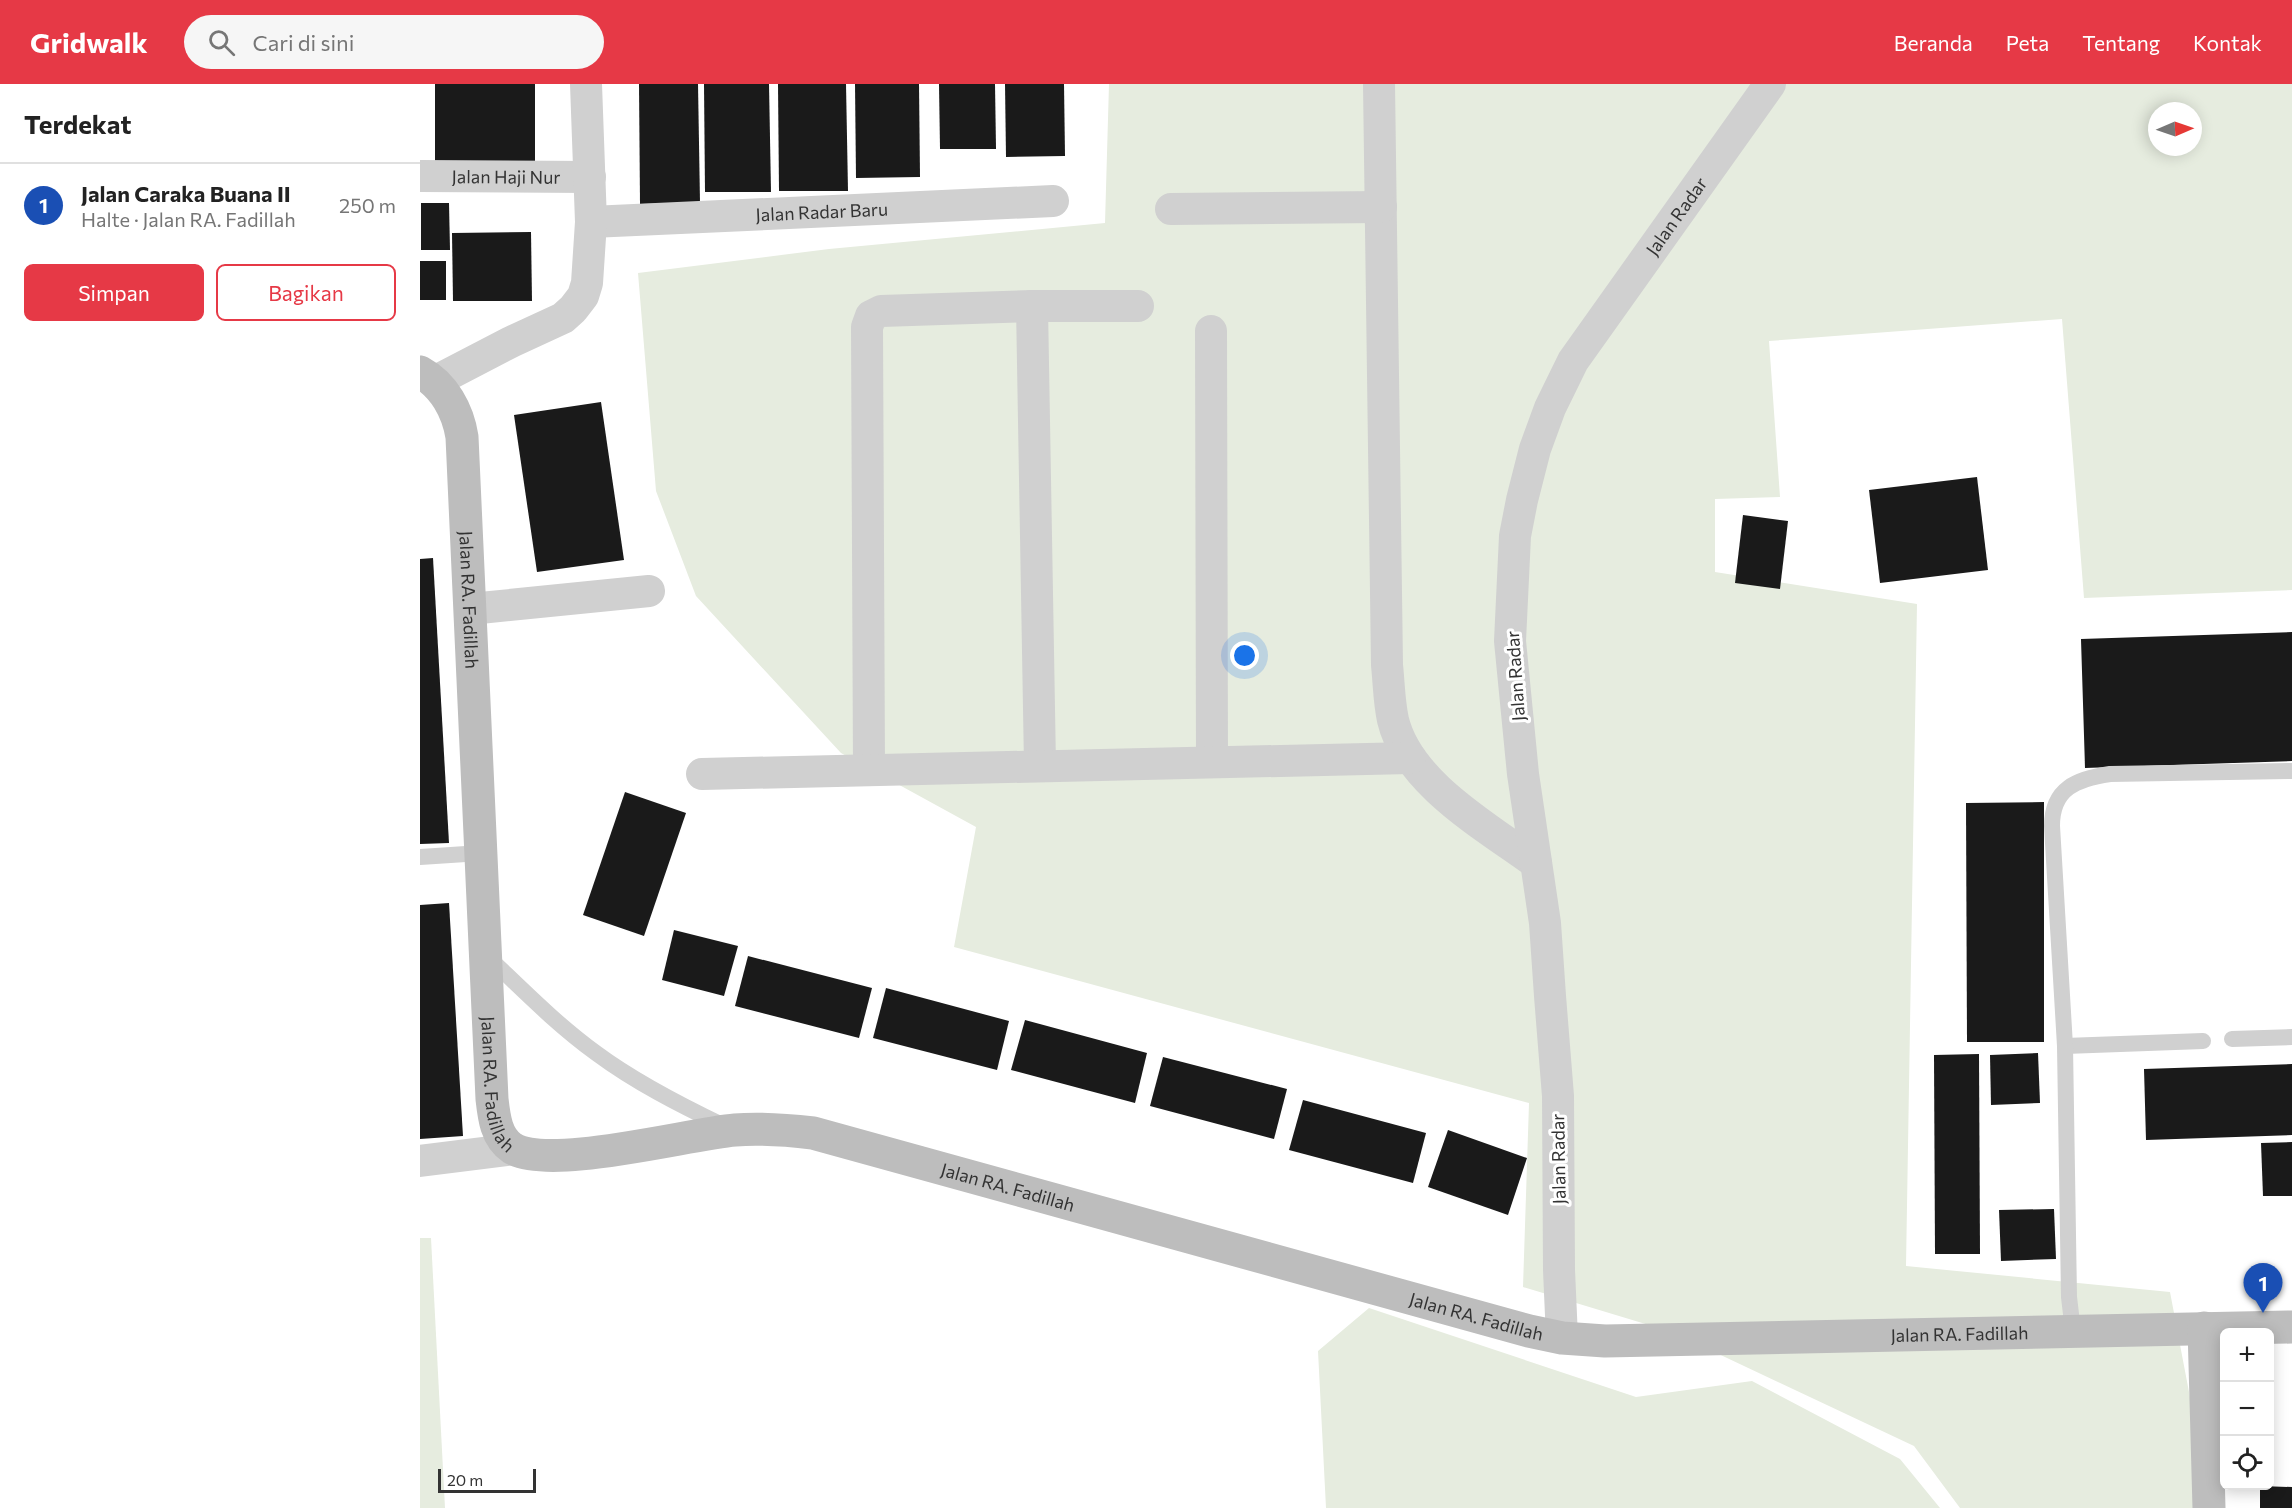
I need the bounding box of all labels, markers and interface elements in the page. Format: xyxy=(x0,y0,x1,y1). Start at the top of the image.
search box xyxy=(184,15,604,69)
text: Gridwalk xyxy=(30,25,148,59)
icon: search xyxy=(205,26,238,59)
text: Cari di sini xyxy=(253,29,354,56)
text: Beranda xyxy=(1894,30,1973,55)
text: Peta xyxy=(2006,30,2049,55)
text: Tentang xyxy=(2082,30,2160,55)
text: Kontak xyxy=(2193,30,2262,55)
north arrow xyxy=(2148,102,2202,156)
text: Terdekat xyxy=(24,108,131,139)
street label: Jalan Haji Nur xyxy=(451,165,561,188)
street label: Jalan Radar xyxy=(1641,173,1711,260)
text: Jalan Caraka Buana II xyxy=(81,180,291,207)
text: 1 xyxy=(39,193,48,217)
text: 250 m xyxy=(339,193,396,217)
street label: Jalan Radar Baru xyxy=(755,198,889,226)
text: Halte · Jalan RA. Fadillah xyxy=(81,207,296,231)
button: Simpan xyxy=(24,264,204,321)
button: Bagikan xyxy=(216,264,396,321)
street label: Jalan RA. Fadillah xyxy=(455,530,483,669)
street label: Jalan Radar xyxy=(1501,630,1529,722)
your location xyxy=(1230,641,1259,670)
street label: Jalan RA. Fadillah xyxy=(477,1016,519,1157)
street label: Jalan Radar xyxy=(1546,1113,1570,1205)
street label: Jalan RA. Fadillah xyxy=(939,1158,1077,1216)
pin: 1 xyxy=(2244,1264,2282,1313)
street label: Jalan RA. Fadillah xyxy=(1407,1287,1545,1345)
street label: Jalan RA. Fadillah xyxy=(1890,1321,2029,1346)
map controls xyxy=(2220,1328,2274,1490)
button: + xyxy=(2220,1328,2274,1382)
button: − xyxy=(2220,1382,2274,1436)
button: locate xyxy=(2220,1436,2274,1490)
scale bar xyxy=(438,1466,536,1494)
text: 20 m xyxy=(447,1470,483,1489)

